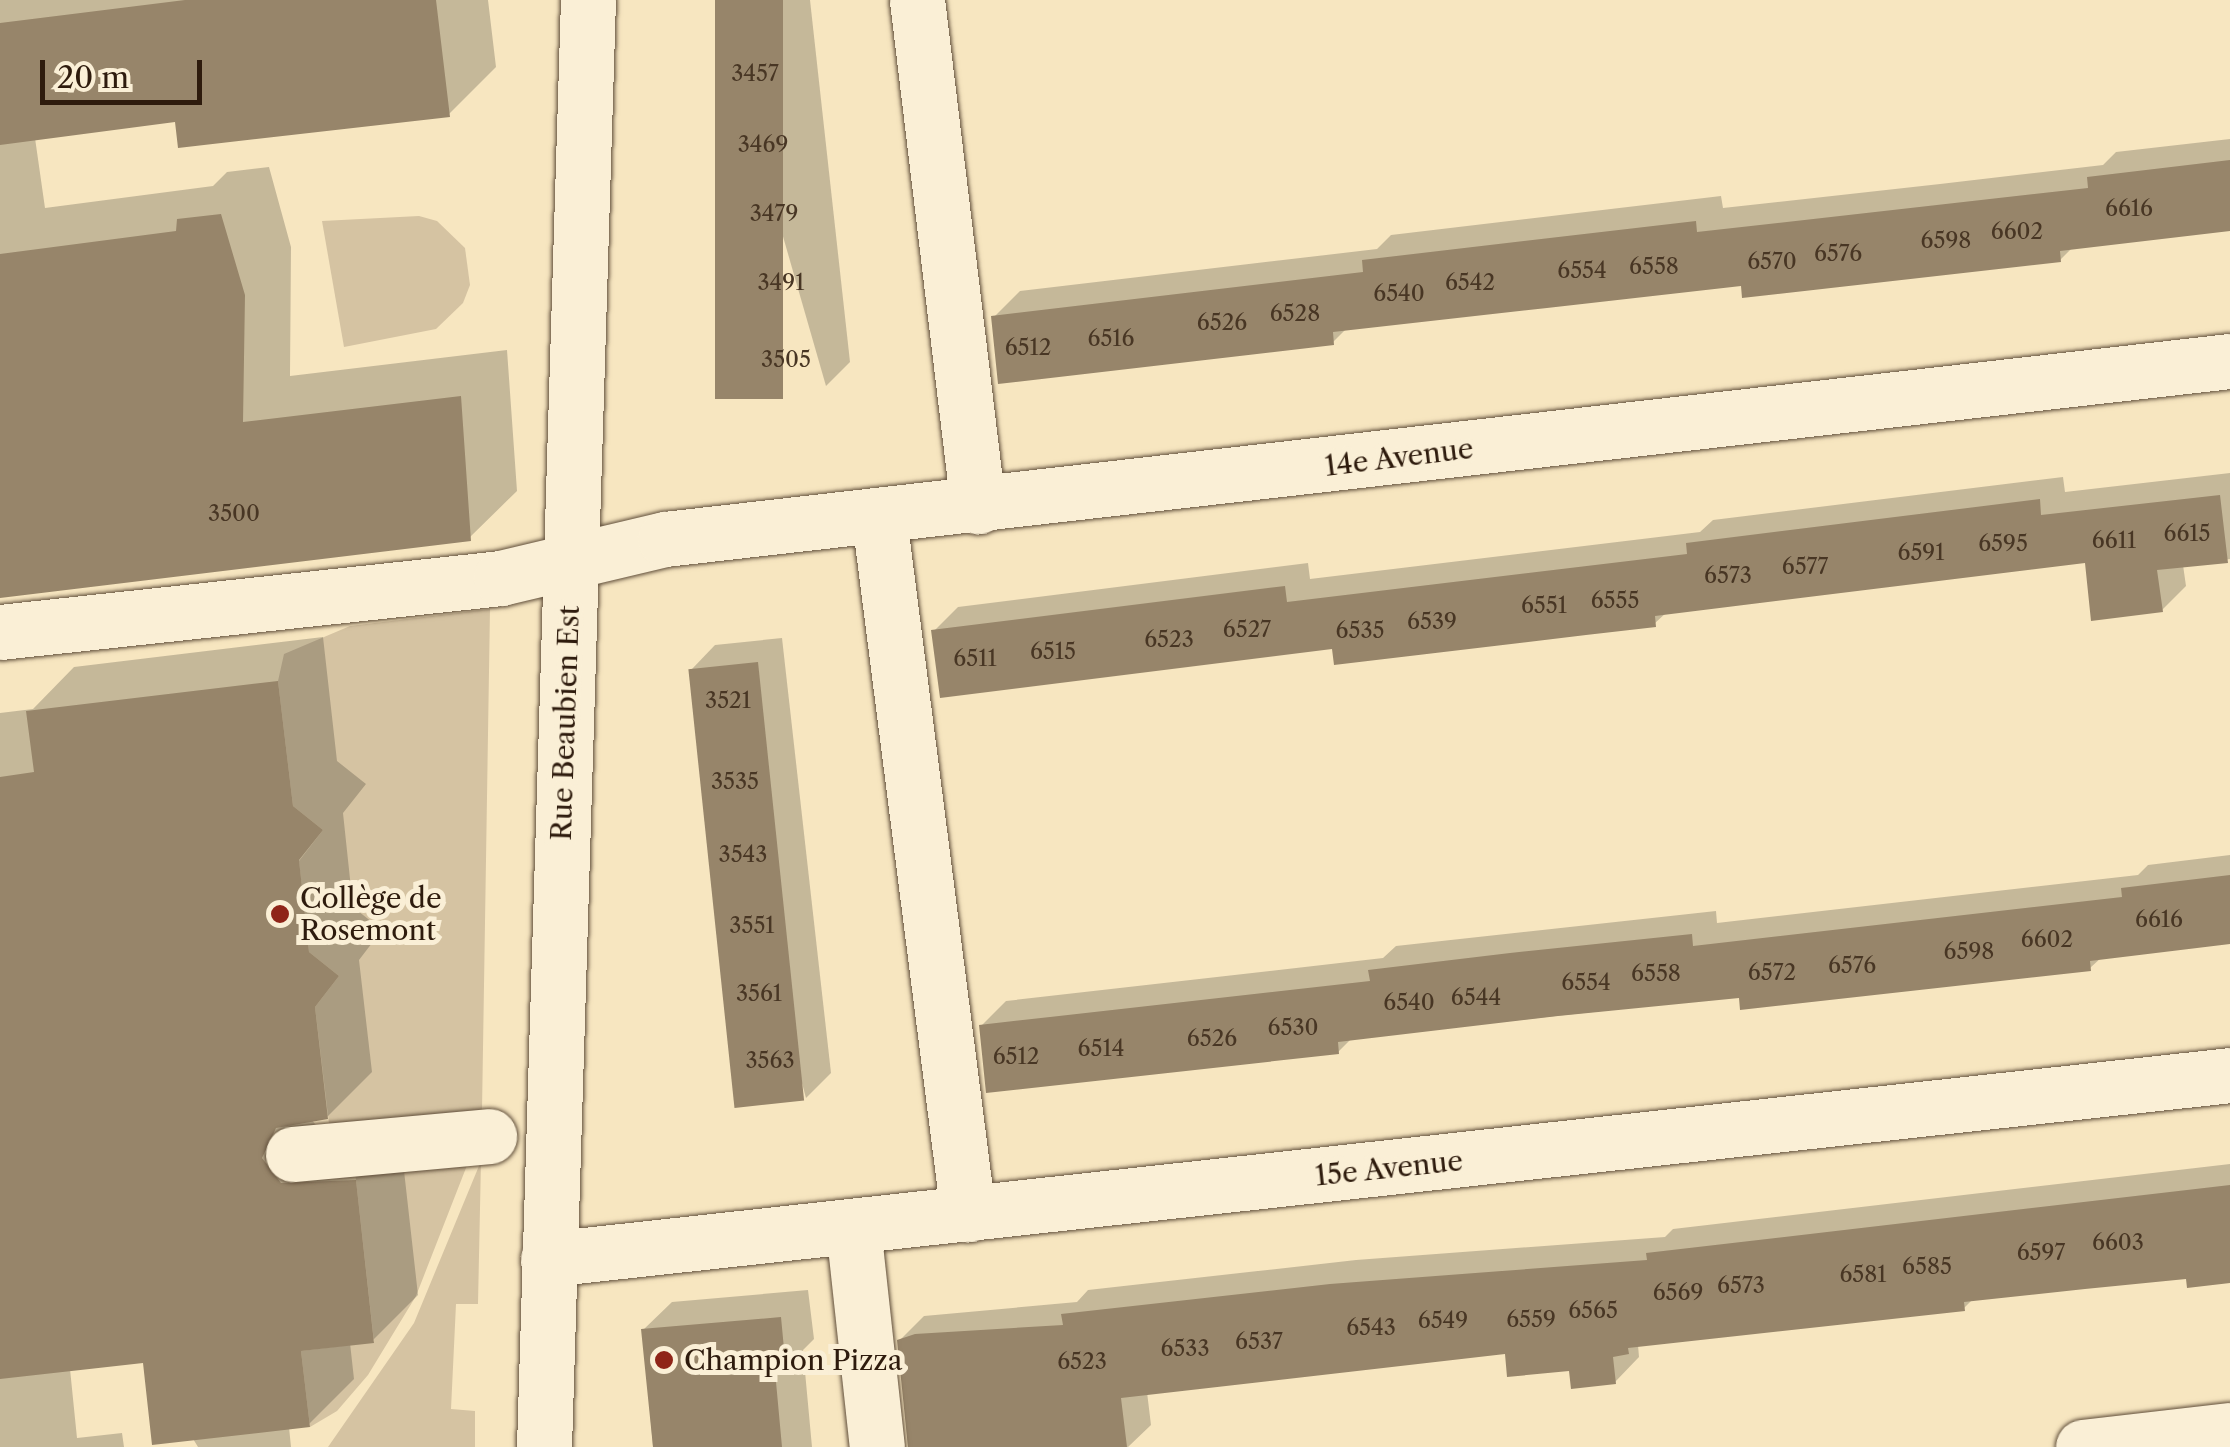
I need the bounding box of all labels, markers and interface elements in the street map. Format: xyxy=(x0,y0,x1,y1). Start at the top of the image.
scale bar xyxy=(45,40,208,102)
text: 20 m xyxy=(57,59,129,96)
house number: 3457 xyxy=(731,61,779,87)
house number: 3469 xyxy=(738,132,788,158)
house number: 6616 xyxy=(2105,196,2153,222)
house number: 3479 xyxy=(750,201,798,227)
house number: 6602 xyxy=(1991,219,2043,245)
house number: 6598 xyxy=(1921,228,1971,254)
house number: 6576 xyxy=(1814,241,1862,267)
house number: 6570 xyxy=(1747,249,1797,275)
house number: 6558 xyxy=(1629,254,1679,280)
house number: 6554 xyxy=(1557,258,1607,284)
house number: 3491 xyxy=(758,270,804,296)
house number: 6542 xyxy=(1445,270,1495,296)
house number: 6540 xyxy=(1373,281,1425,307)
house number: 6528 xyxy=(1270,301,1320,327)
house number: 6526 xyxy=(1197,310,1247,336)
house number: 6516 xyxy=(1088,326,1134,352)
house number: 6512 xyxy=(1005,335,1051,361)
house number: 3505 xyxy=(761,347,811,373)
street label: 14e Avenue xyxy=(1322,431,1476,483)
house number: 3500 xyxy=(208,501,260,527)
house number: 6615 xyxy=(2164,521,2210,547)
house number: 6611 xyxy=(2092,528,2136,554)
house number: 6595 xyxy=(1978,531,2028,557)
house number: 6591 xyxy=(1898,540,1944,566)
house number: 6577 xyxy=(1782,554,1828,580)
house number: 6573 xyxy=(1704,563,1752,589)
house number: 6555 xyxy=(1591,588,1639,614)
house number: 6551 xyxy=(1521,593,1567,619)
street label: Rue Beaubien Est xyxy=(544,605,586,841)
house number: 6539 xyxy=(1407,609,1457,635)
house number: 6527 xyxy=(1223,617,1271,643)
house number: 6535 xyxy=(1336,618,1384,644)
house number: 6523 xyxy=(1144,627,1194,653)
house number: 6515 xyxy=(1030,639,1076,665)
house number: 6511 xyxy=(953,646,997,672)
house number: 3521 xyxy=(705,688,751,714)
house number: 3535 xyxy=(711,769,759,795)
house number: 3543 xyxy=(719,842,767,868)
place label: Collège de Rosemont xyxy=(300,881,442,947)
marker: Collège de Rosemont xyxy=(269,903,291,925)
house number: 6616 xyxy=(2135,907,2183,933)
house number: 3551 xyxy=(729,913,775,939)
house number: 6602 xyxy=(2021,927,2073,953)
house number: 6598 xyxy=(1944,939,1994,965)
house number: 6576 xyxy=(1828,953,1876,979)
house number: 6572 xyxy=(1748,960,1796,986)
house number: 6558 xyxy=(1631,961,1681,987)
house number: 6554 xyxy=(1561,970,1611,996)
house number: 3561 xyxy=(736,981,782,1007)
house number: 6544 xyxy=(1451,985,1501,1011)
house number: 6540 xyxy=(1383,990,1435,1016)
house number: 6530 xyxy=(1268,1015,1318,1041)
house number: 6526 xyxy=(1187,1026,1237,1052)
house number: 6514 xyxy=(1078,1036,1124,1062)
house number: 6512 xyxy=(993,1044,1039,1070)
house number: 3563 xyxy=(745,1048,795,1074)
street label: 15e Avenue xyxy=(1313,1143,1465,1193)
house number: 6603 xyxy=(2092,1230,2144,1256)
house number: 6597 xyxy=(2017,1240,2065,1266)
house number: 6585 xyxy=(1902,1254,1952,1280)
house number: 6581 xyxy=(1839,1262,1887,1288)
house number: 6573 xyxy=(1717,1273,1765,1299)
house number: 6569 xyxy=(1653,1280,1703,1306)
house number: 6565 xyxy=(1568,1298,1618,1324)
house number: 6559 xyxy=(1506,1307,1556,1333)
house number: 6549 xyxy=(1418,1308,1468,1334)
house number: 6543 xyxy=(1346,1315,1396,1341)
house number: 6537 xyxy=(1235,1329,1283,1355)
house number: 6533 xyxy=(1160,1336,1210,1362)
place label: Champion Pizza xyxy=(684,1343,903,1377)
marker: Champion Pizza xyxy=(653,1349,675,1371)
house number: 6523 xyxy=(1057,1349,1107,1375)

